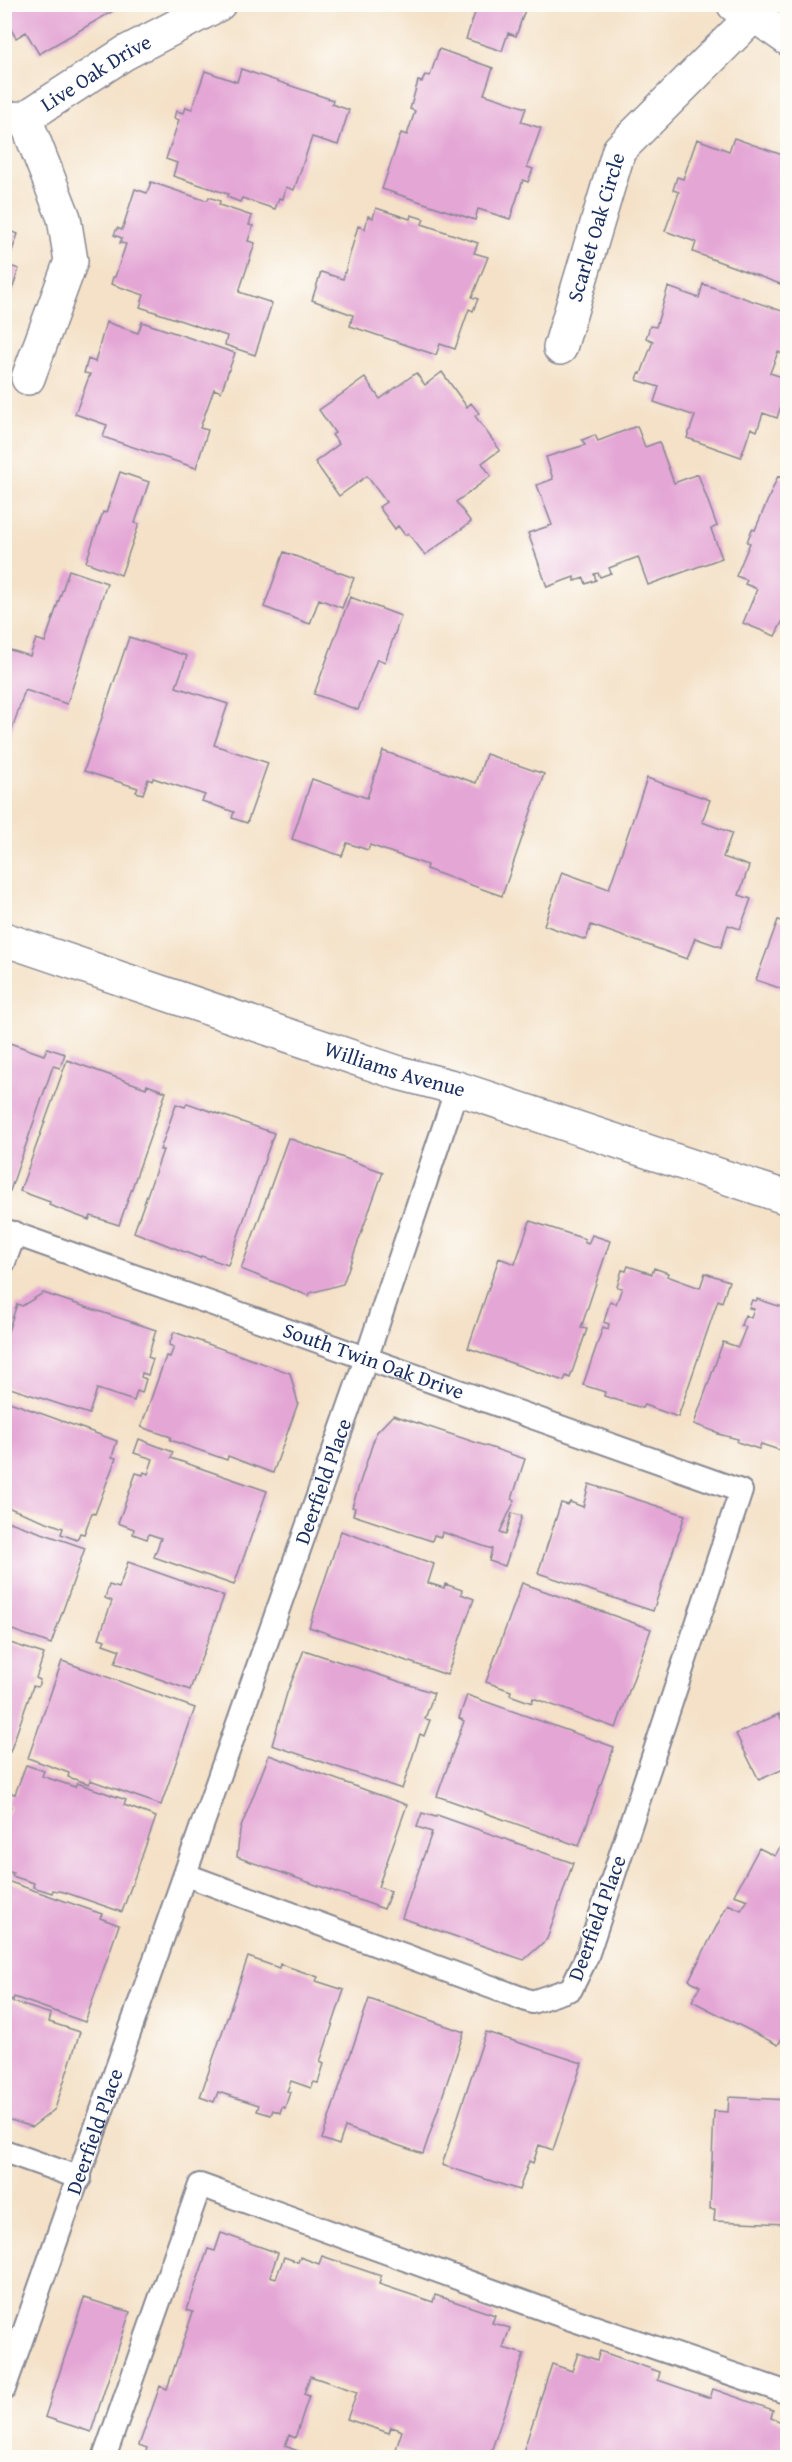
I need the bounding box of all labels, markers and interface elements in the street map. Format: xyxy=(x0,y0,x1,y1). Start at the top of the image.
street label: Live Oak Drive xyxy=(34,26,157,119)
street label: Scarlet Oak Circle xyxy=(559,149,632,306)
street label: Williams Avenue xyxy=(320,1033,470,1105)
street label: South Twin Oak Drive xyxy=(279,1314,469,1407)
street label: Deerfield Place xyxy=(286,1414,359,1549)
street label: Deerfield Place xyxy=(559,1851,634,1985)
street label: Deerfield Place xyxy=(58,2064,131,2199)

